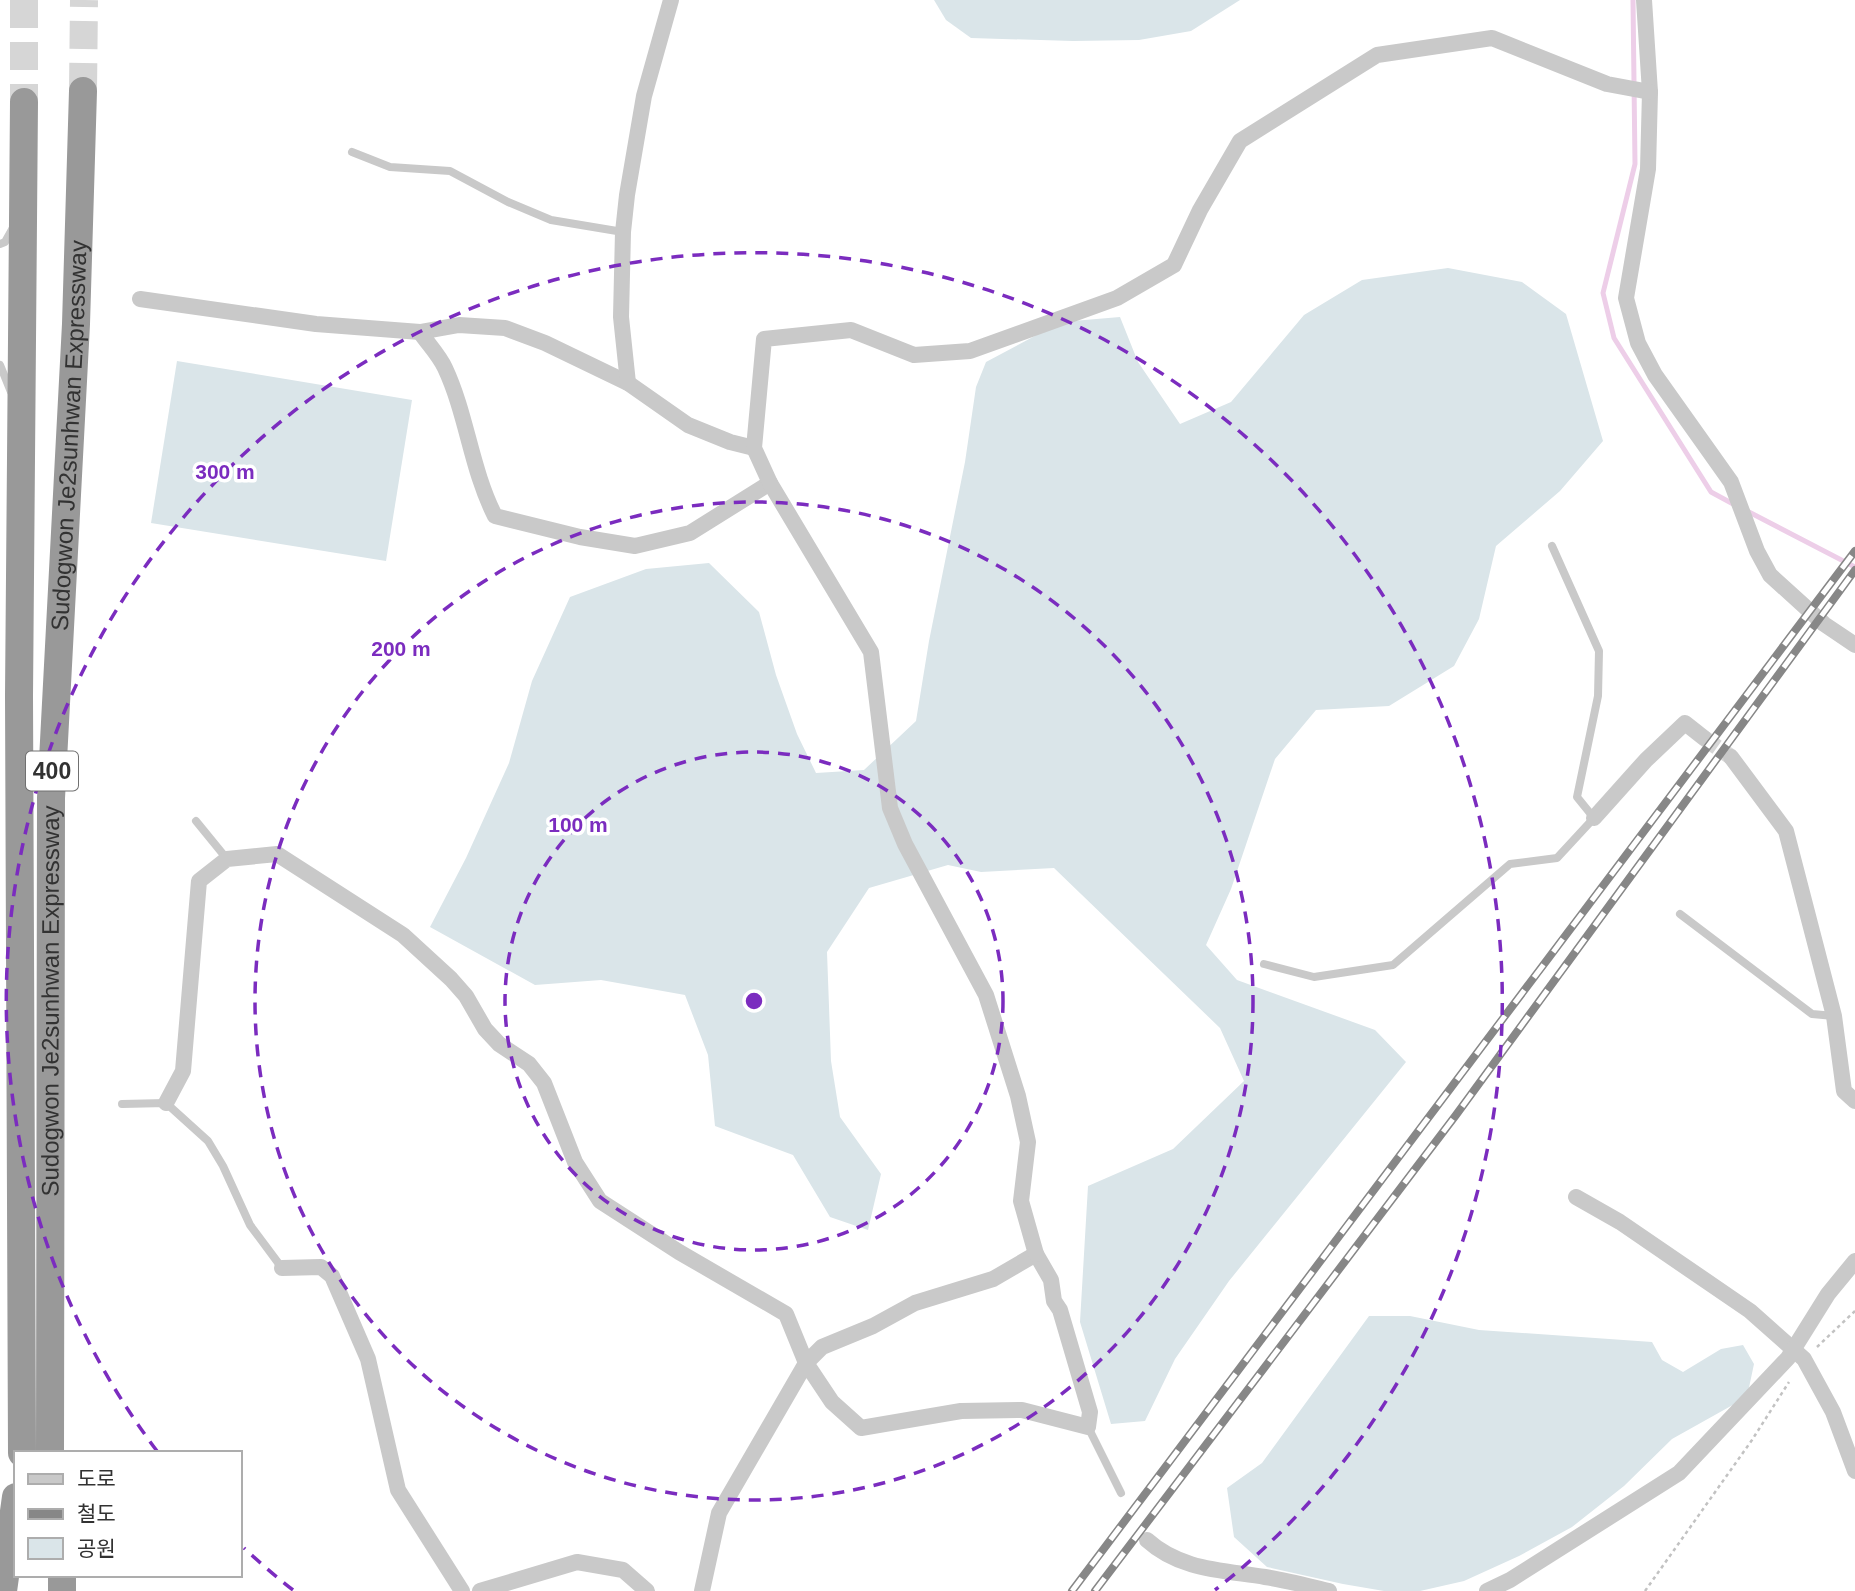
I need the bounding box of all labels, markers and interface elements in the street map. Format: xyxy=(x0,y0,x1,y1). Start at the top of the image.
street label: Sudogwon Je2sunhwan Expressway xyxy=(46,240,92,631)
text: 300 m xyxy=(195,460,255,483)
text: 200 m xyxy=(371,637,431,660)
road number: 400 xyxy=(26,751,78,790)
street label: Sudogwon Je2sunhwan Expressway xyxy=(36,805,64,1197)
text: 100 m xyxy=(548,813,608,836)
centre of rings xyxy=(742,989,766,1013)
legend xyxy=(14,1451,242,1577)
text: 도로 xyxy=(77,1467,116,1490)
text: 철도 xyxy=(77,1502,116,1525)
text: 공원 xyxy=(77,1537,116,1560)

